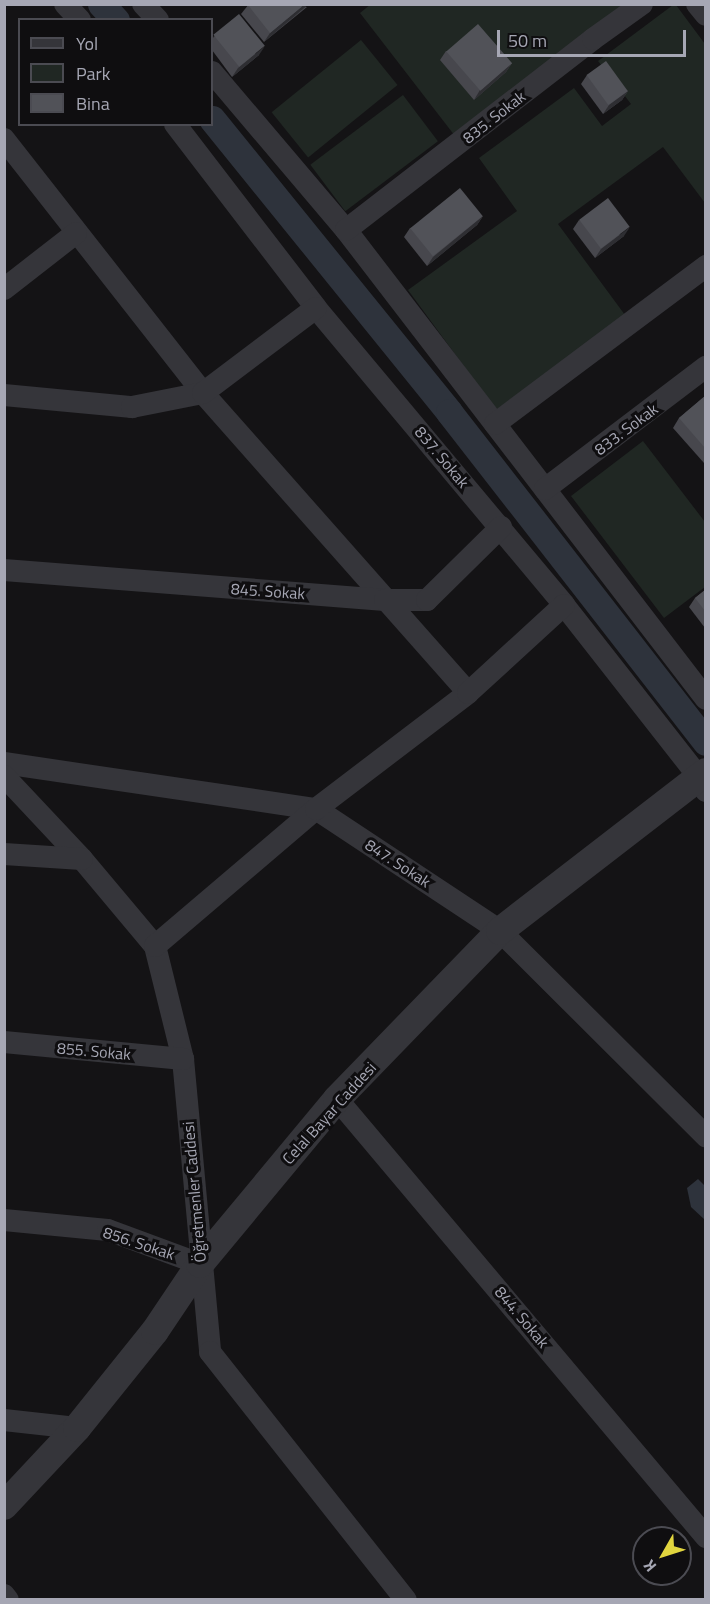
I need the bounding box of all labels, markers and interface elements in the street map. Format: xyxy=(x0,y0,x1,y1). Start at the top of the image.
legend xyxy=(18,18,213,126)
scale bar xyxy=(500,18,689,56)
text: 50 m xyxy=(508,27,547,54)
text: Yol xyxy=(76,30,98,57)
text: Park xyxy=(76,60,110,87)
street label: 835. Sokak xyxy=(459,87,529,147)
text: Bina xyxy=(76,90,110,117)
street label: 833. Sokak xyxy=(591,399,661,459)
street label: 837. Sokak xyxy=(411,422,473,492)
street label: 845. Sokak xyxy=(230,579,306,603)
street label: 847. Sokak xyxy=(362,835,434,891)
street label: 855. Sokak xyxy=(56,1038,132,1064)
street label: Celal Bayar Caddesi xyxy=(278,1058,380,1168)
street label: Öğretmenler Caddesi xyxy=(178,1121,210,1263)
street label: 856. Sokak xyxy=(101,1222,177,1264)
street label: 844. Sokak xyxy=(491,1282,553,1352)
north arrow xyxy=(632,1526,692,1586)
text: K xyxy=(637,1555,662,1577)

